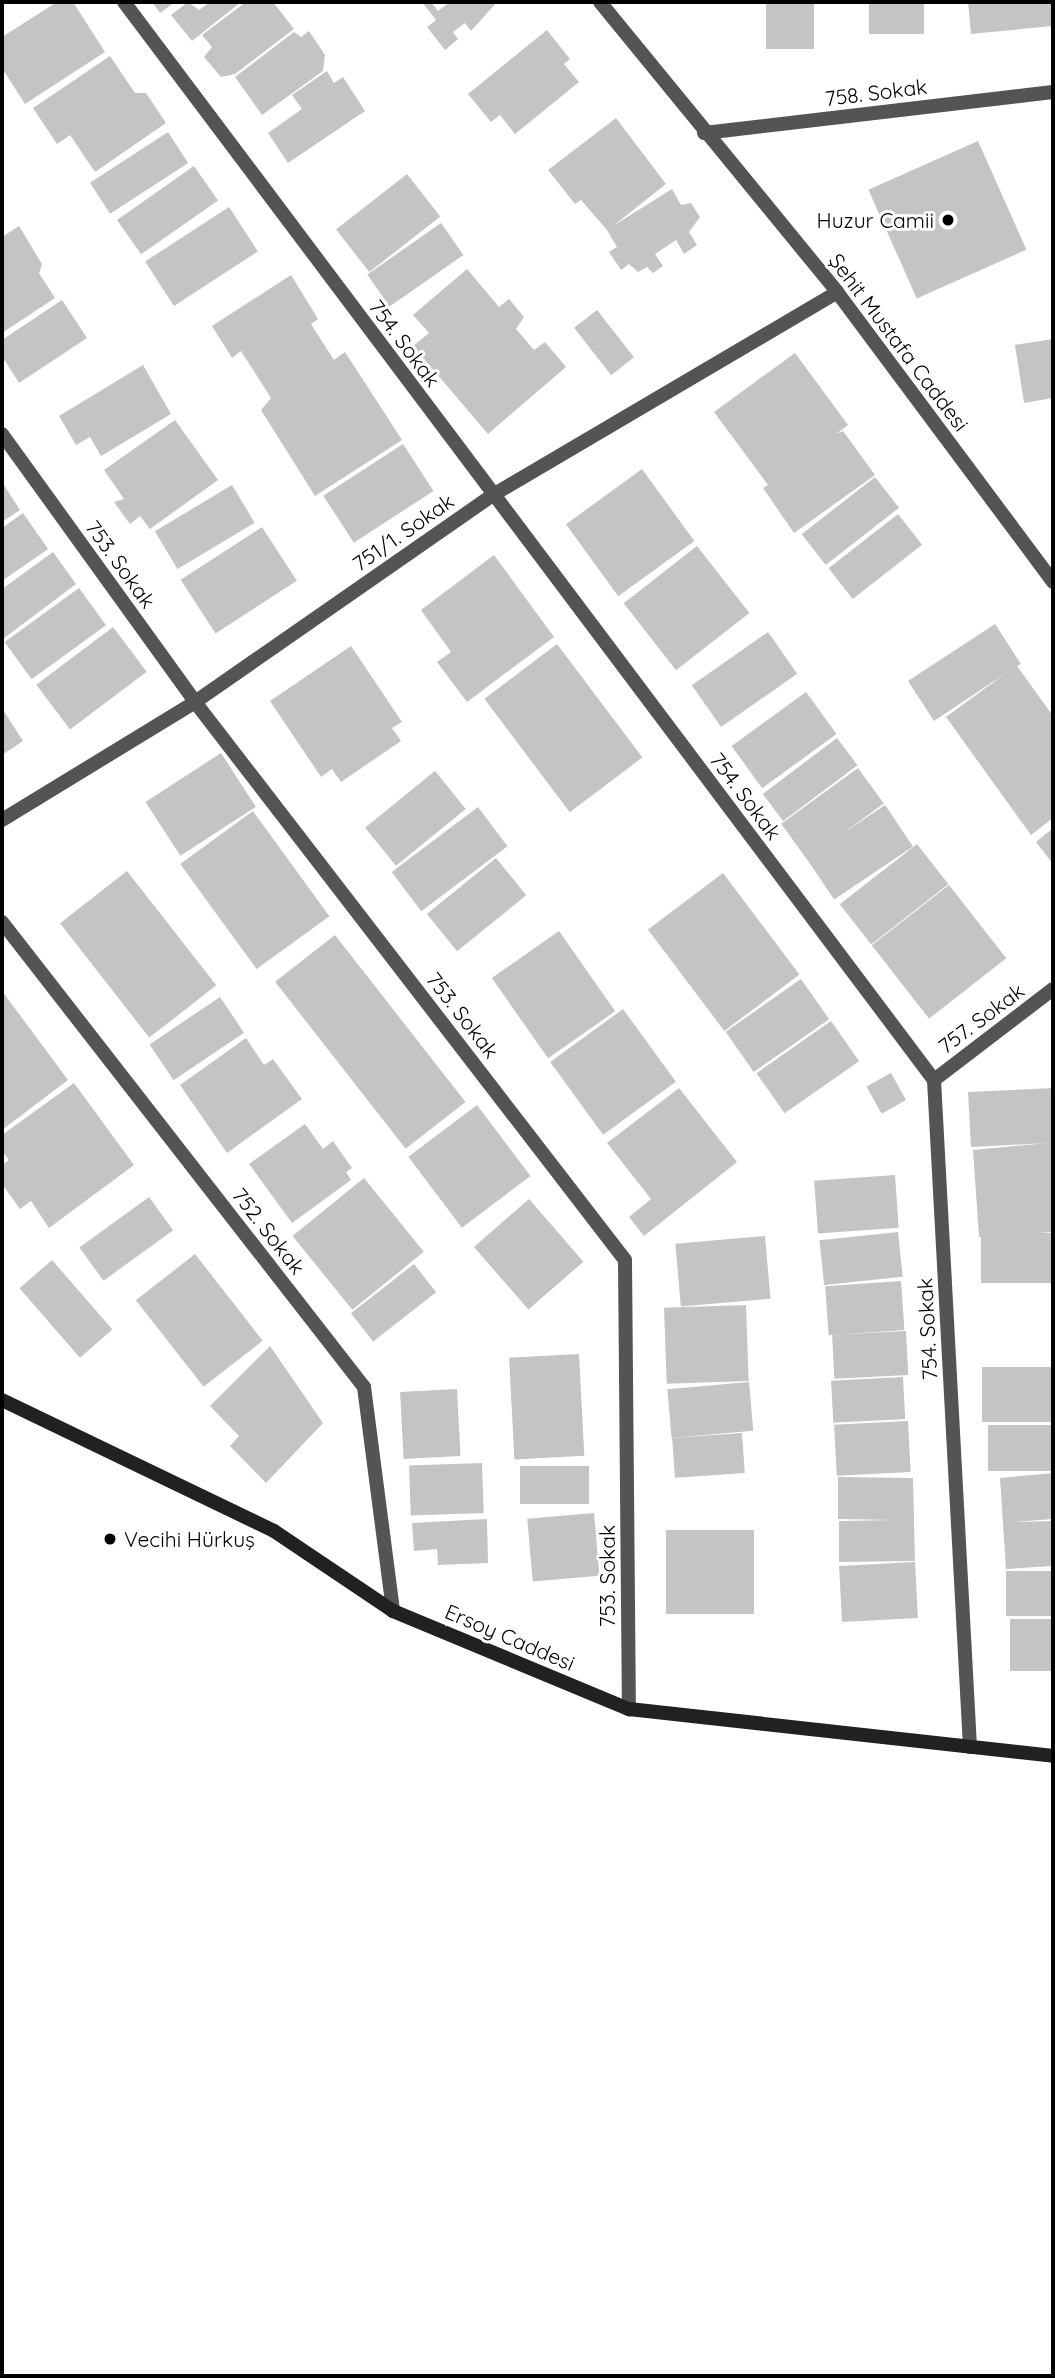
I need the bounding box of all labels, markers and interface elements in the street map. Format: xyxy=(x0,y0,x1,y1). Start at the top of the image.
street label: 758. Sokak xyxy=(824,73,928,111)
place label: Huzur Camii xyxy=(817,207,934,233)
marker: Huzur Camii xyxy=(940,212,956,228)
street label: Şehit Mustafa Caddesi xyxy=(824,248,974,436)
street label: 754. Sokak xyxy=(364,295,446,391)
street label: 751/1. Sokak xyxy=(348,488,458,576)
street label: 753. Sokak xyxy=(81,515,161,613)
street label: 754. Sokak xyxy=(705,748,787,844)
street label: 753. Sokak xyxy=(422,967,504,1063)
street label: 757. Sokak xyxy=(933,978,1029,1058)
street label: 752. Sokak xyxy=(227,1183,311,1279)
street label: 754. Sokak xyxy=(912,1277,942,1381)
street label: 753. Sokak xyxy=(594,1525,620,1627)
place label: Vecihi Hürkuş xyxy=(124,1526,255,1552)
marker: Vecihi Hürkuş xyxy=(102,1531,118,1547)
street label: Ersoy Caddesi xyxy=(441,1598,579,1676)

